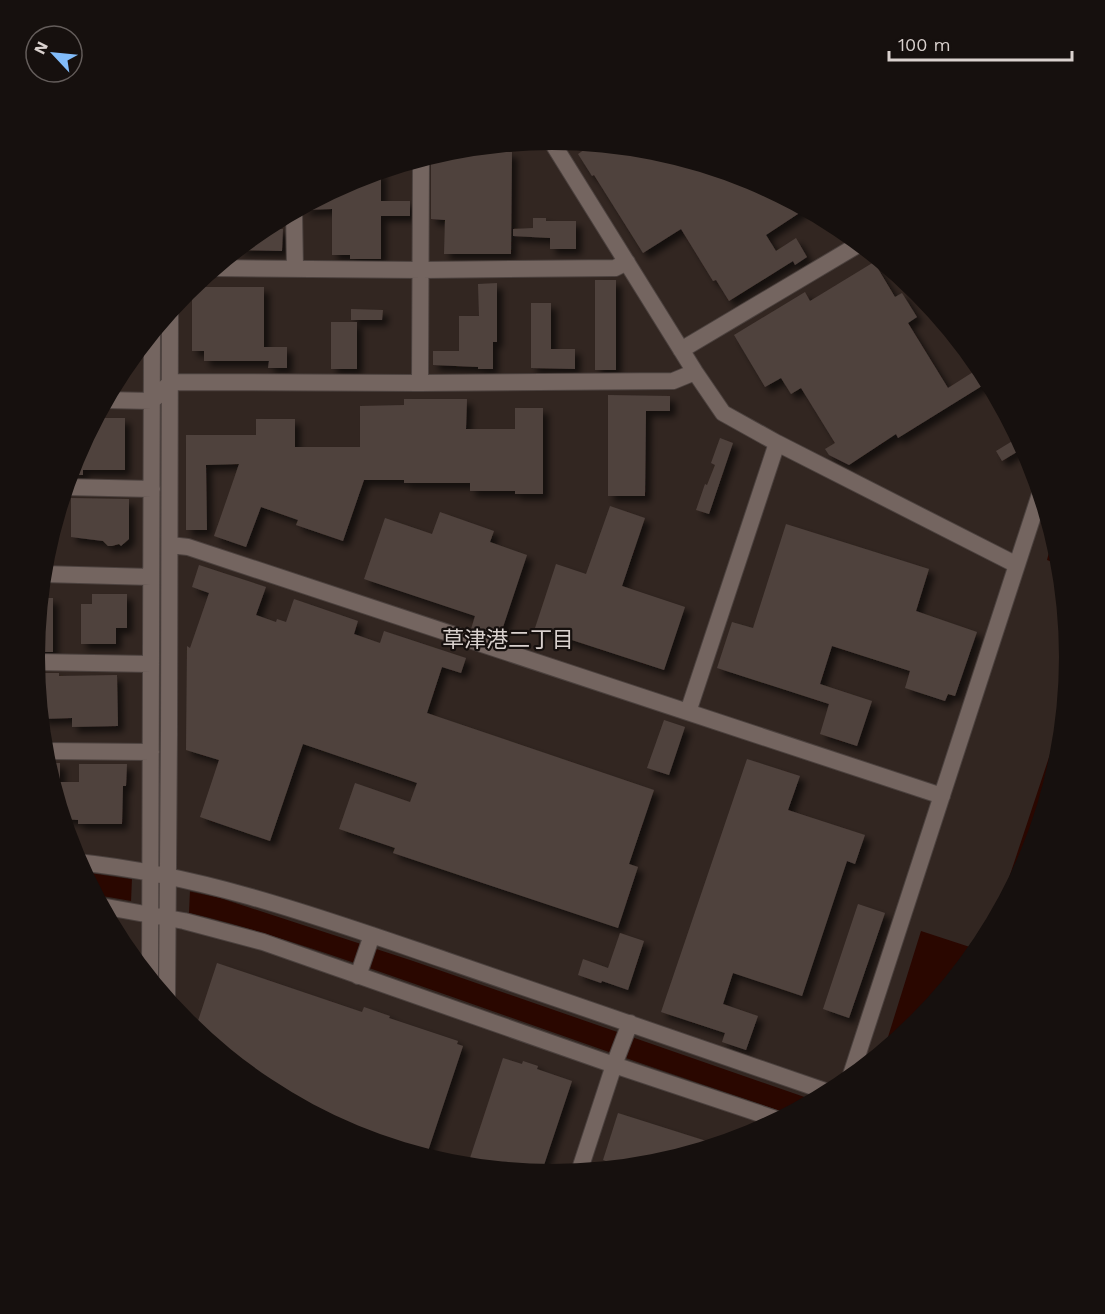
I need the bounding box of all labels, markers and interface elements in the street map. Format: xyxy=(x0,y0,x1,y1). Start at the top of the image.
north arrow xyxy=(24,24,84,84)
scale bar xyxy=(889,24,1072,62)
text: 100 m xyxy=(898,34,951,55)
text: N xyxy=(30,38,52,57)
district label: 草津港二丁目 xyxy=(442,627,574,652)

